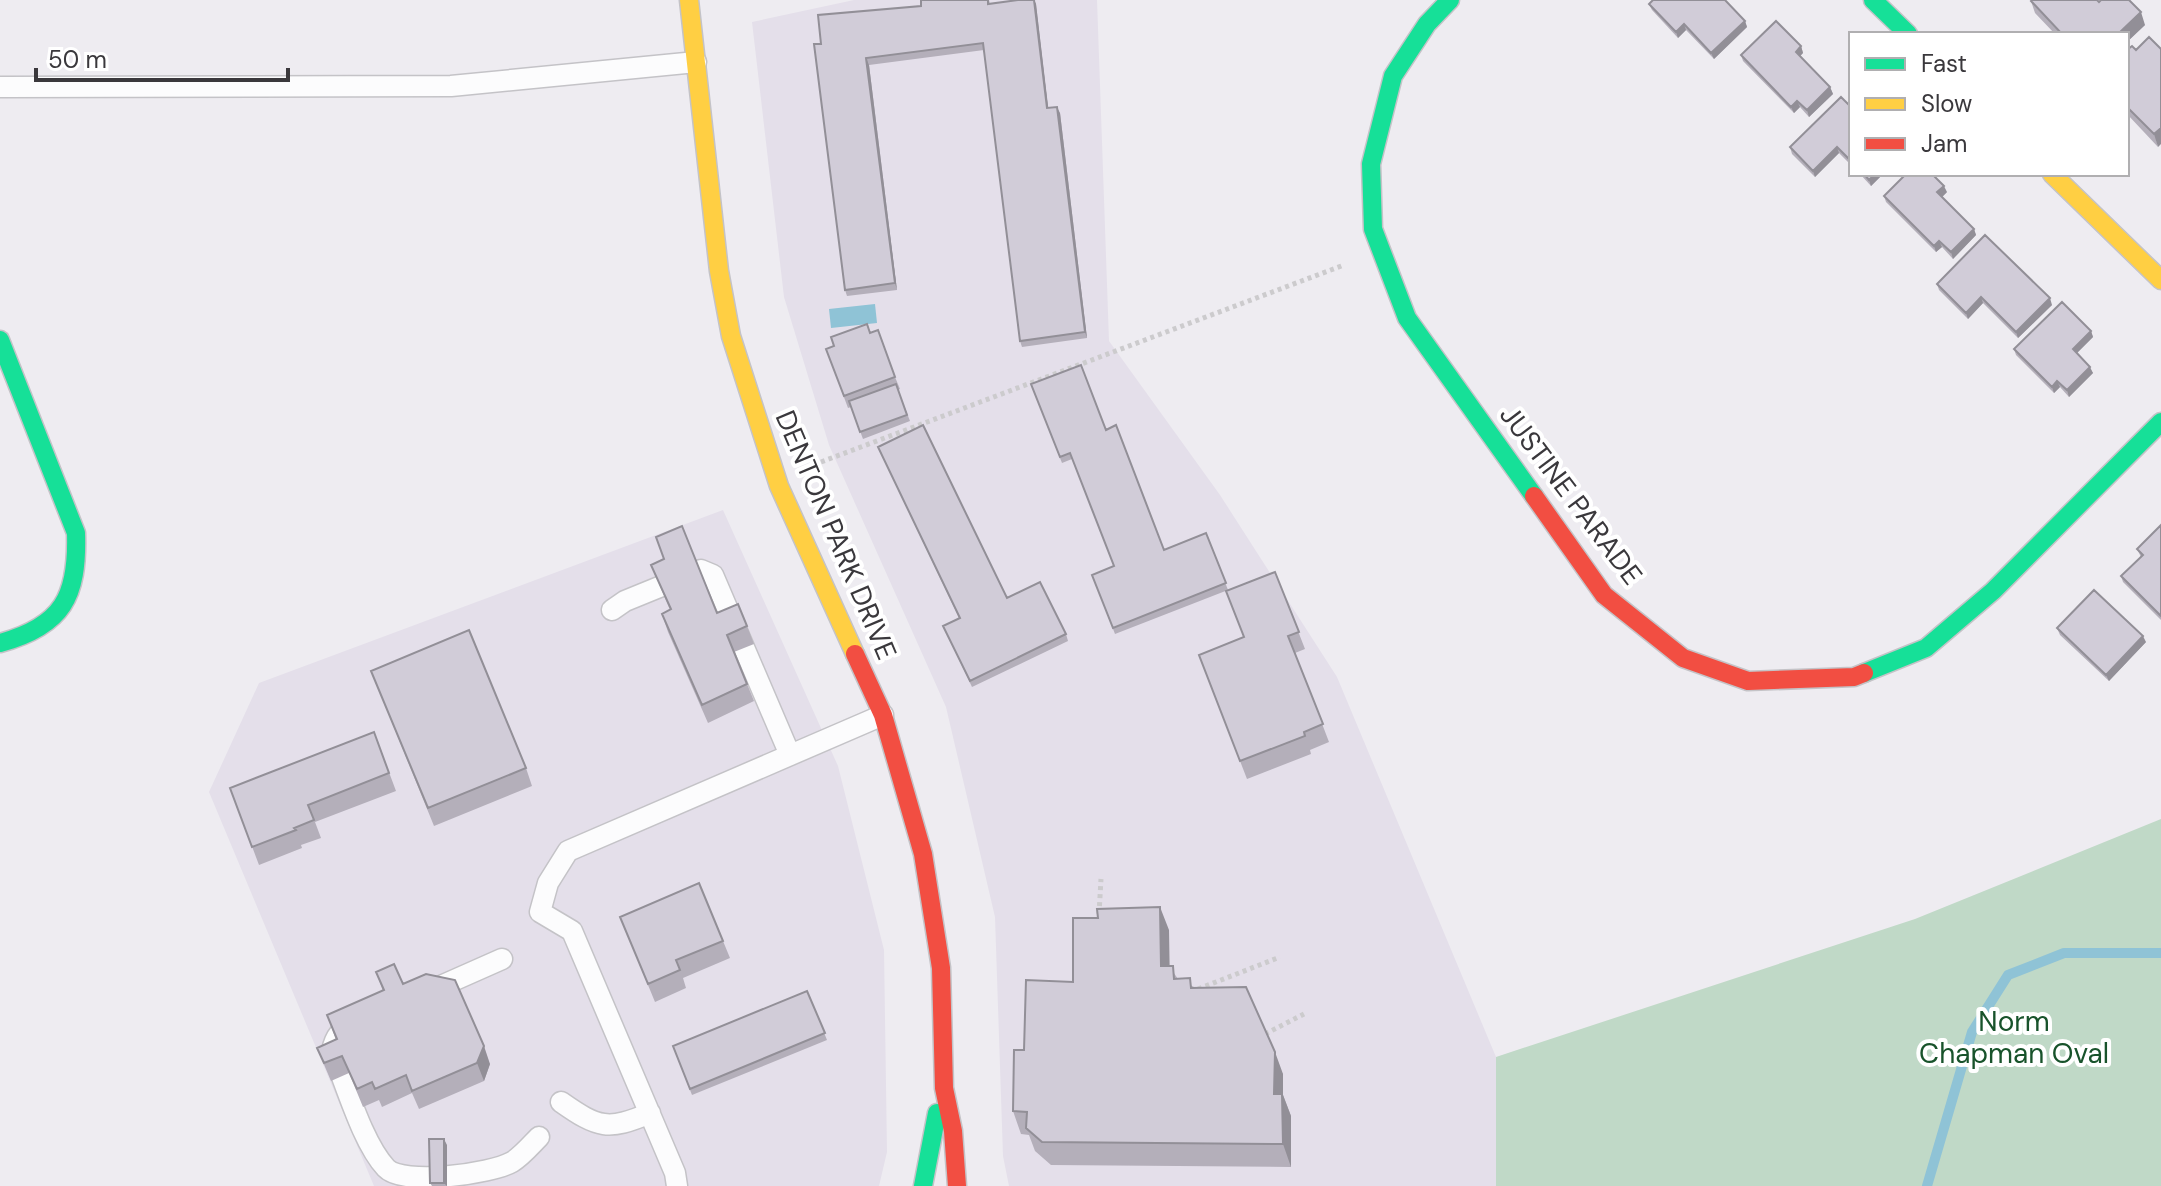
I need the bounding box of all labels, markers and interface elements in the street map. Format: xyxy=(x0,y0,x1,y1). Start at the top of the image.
scale bar xyxy=(36,32,288,82)
legend xyxy=(1849,32,2129,176)
text: 50 m xyxy=(48,44,107,75)
text: Fast xyxy=(1921,48,1967,79)
text: Slow xyxy=(1921,88,1972,119)
text: Jam xyxy=(1921,128,1967,159)
street label: JUSTINE PARADE xyxy=(1491,398,1651,592)
street label: DENTON PARK DRIVE xyxy=(767,405,905,665)
park label: Norm Chapman Oval xyxy=(1919,1003,2109,1072)

